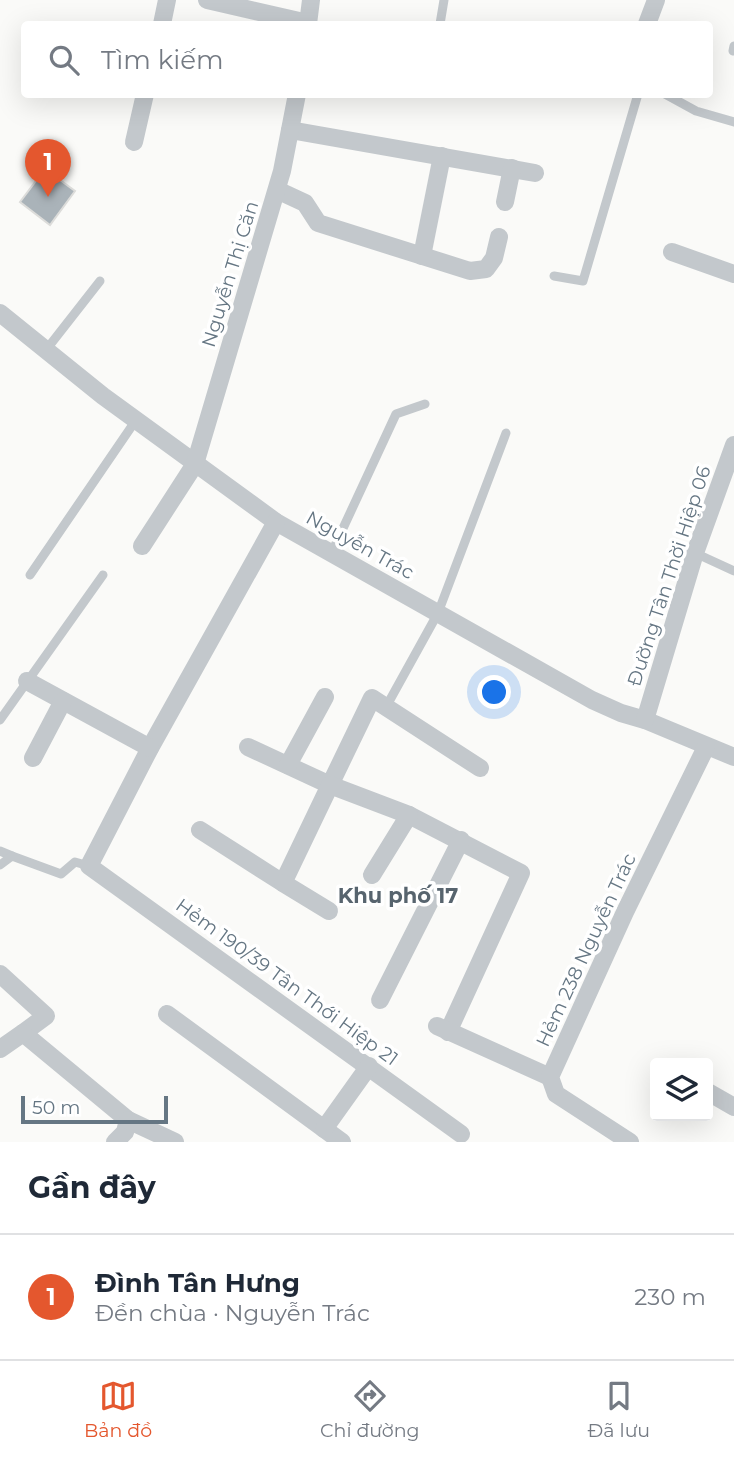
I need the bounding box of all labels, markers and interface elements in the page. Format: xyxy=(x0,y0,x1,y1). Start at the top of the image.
search box xyxy=(21,21,713,98)
icon: search xyxy=(45,41,83,79)
text: Tìm kiếm xyxy=(101,44,224,76)
pin: 1 xyxy=(25,139,71,197)
street label: Nguyễn Thị Căn xyxy=(197,198,263,350)
street label: Đường Tân Thời Hiệp 06 xyxy=(622,463,716,689)
street label: Nguyễn Trác xyxy=(302,506,418,584)
your location xyxy=(477,675,511,709)
street label: Hẻm 238 Nguyễn Trác xyxy=(531,850,641,1050)
district label: Khu phố 17 xyxy=(338,883,458,908)
street label: Hẻm 190/39 Tân Thới Hiệp 21 xyxy=(171,894,403,1070)
map controls xyxy=(650,1058,713,1121)
button: layers xyxy=(650,1058,713,1121)
scale bar xyxy=(21,1093,168,1125)
text: 50 m xyxy=(32,1096,80,1119)
text: Gần đây xyxy=(28,1169,156,1206)
text: Đình Tân Hưng xyxy=(95,1267,300,1299)
text: 1 xyxy=(46,1283,56,1311)
text: 230 m xyxy=(634,1283,706,1311)
text: Đền chùa · Nguyễn Trác xyxy=(95,1299,370,1327)
tab: Bản đồ xyxy=(84,1377,152,1442)
tab: Chỉ đường xyxy=(320,1377,420,1442)
tab: Đã lưu xyxy=(588,1377,650,1442)

